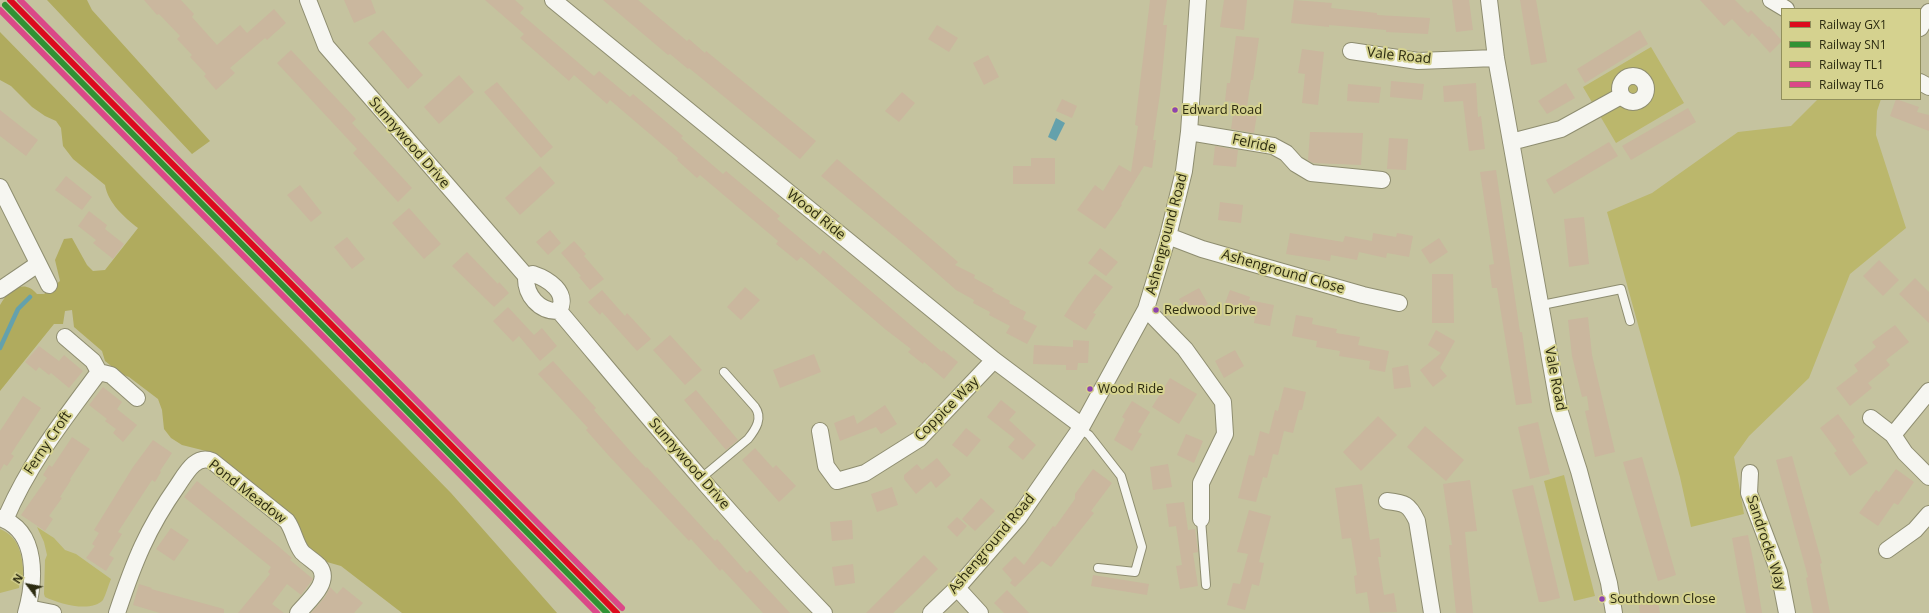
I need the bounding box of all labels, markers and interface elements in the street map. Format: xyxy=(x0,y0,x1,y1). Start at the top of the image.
legend xyxy=(1781,8,1921,100)
text: Railway GX1 xyxy=(1819,16,1887,33)
text: Railway SN1 xyxy=(1819,36,1887,53)
street label: Vale Road xyxy=(1366,44,1432,68)
text: Railway TL1 xyxy=(1819,56,1884,73)
text: Railway TL6 xyxy=(1819,76,1884,93)
street label: Sunnywood Drive xyxy=(365,94,453,192)
place label: Edward Road xyxy=(1182,102,1262,118)
marker: Edward Road xyxy=(1170,105,1180,115)
street label: Felride xyxy=(1231,131,1277,157)
street label: Ashenground Road xyxy=(1143,171,1191,297)
street label: Wood Ride xyxy=(783,186,849,244)
street label: Ashenground Close xyxy=(1220,246,1346,298)
place label: Redwood Drive xyxy=(1164,302,1256,318)
marker: Redwood Drive xyxy=(1151,305,1161,315)
street label: Vale Road xyxy=(1541,346,1569,412)
street label: Coppice Way xyxy=(911,373,983,445)
place label: Wood Ride xyxy=(1098,381,1164,397)
marker: Wood Ride xyxy=(1085,384,1095,394)
street label: Ferny Croft xyxy=(21,408,75,478)
street label: Sunnywood Drive xyxy=(645,415,733,513)
street label: Pond Meadow xyxy=(205,457,289,527)
street label: Ashenground Road xyxy=(945,491,1039,597)
street label: Sandrocks Way xyxy=(1743,493,1789,593)
north arrow xyxy=(8,565,48,605)
text: N xyxy=(9,571,26,586)
place label: Southdown Close xyxy=(1610,591,1716,607)
marker: Southdown Close xyxy=(1597,594,1607,604)

